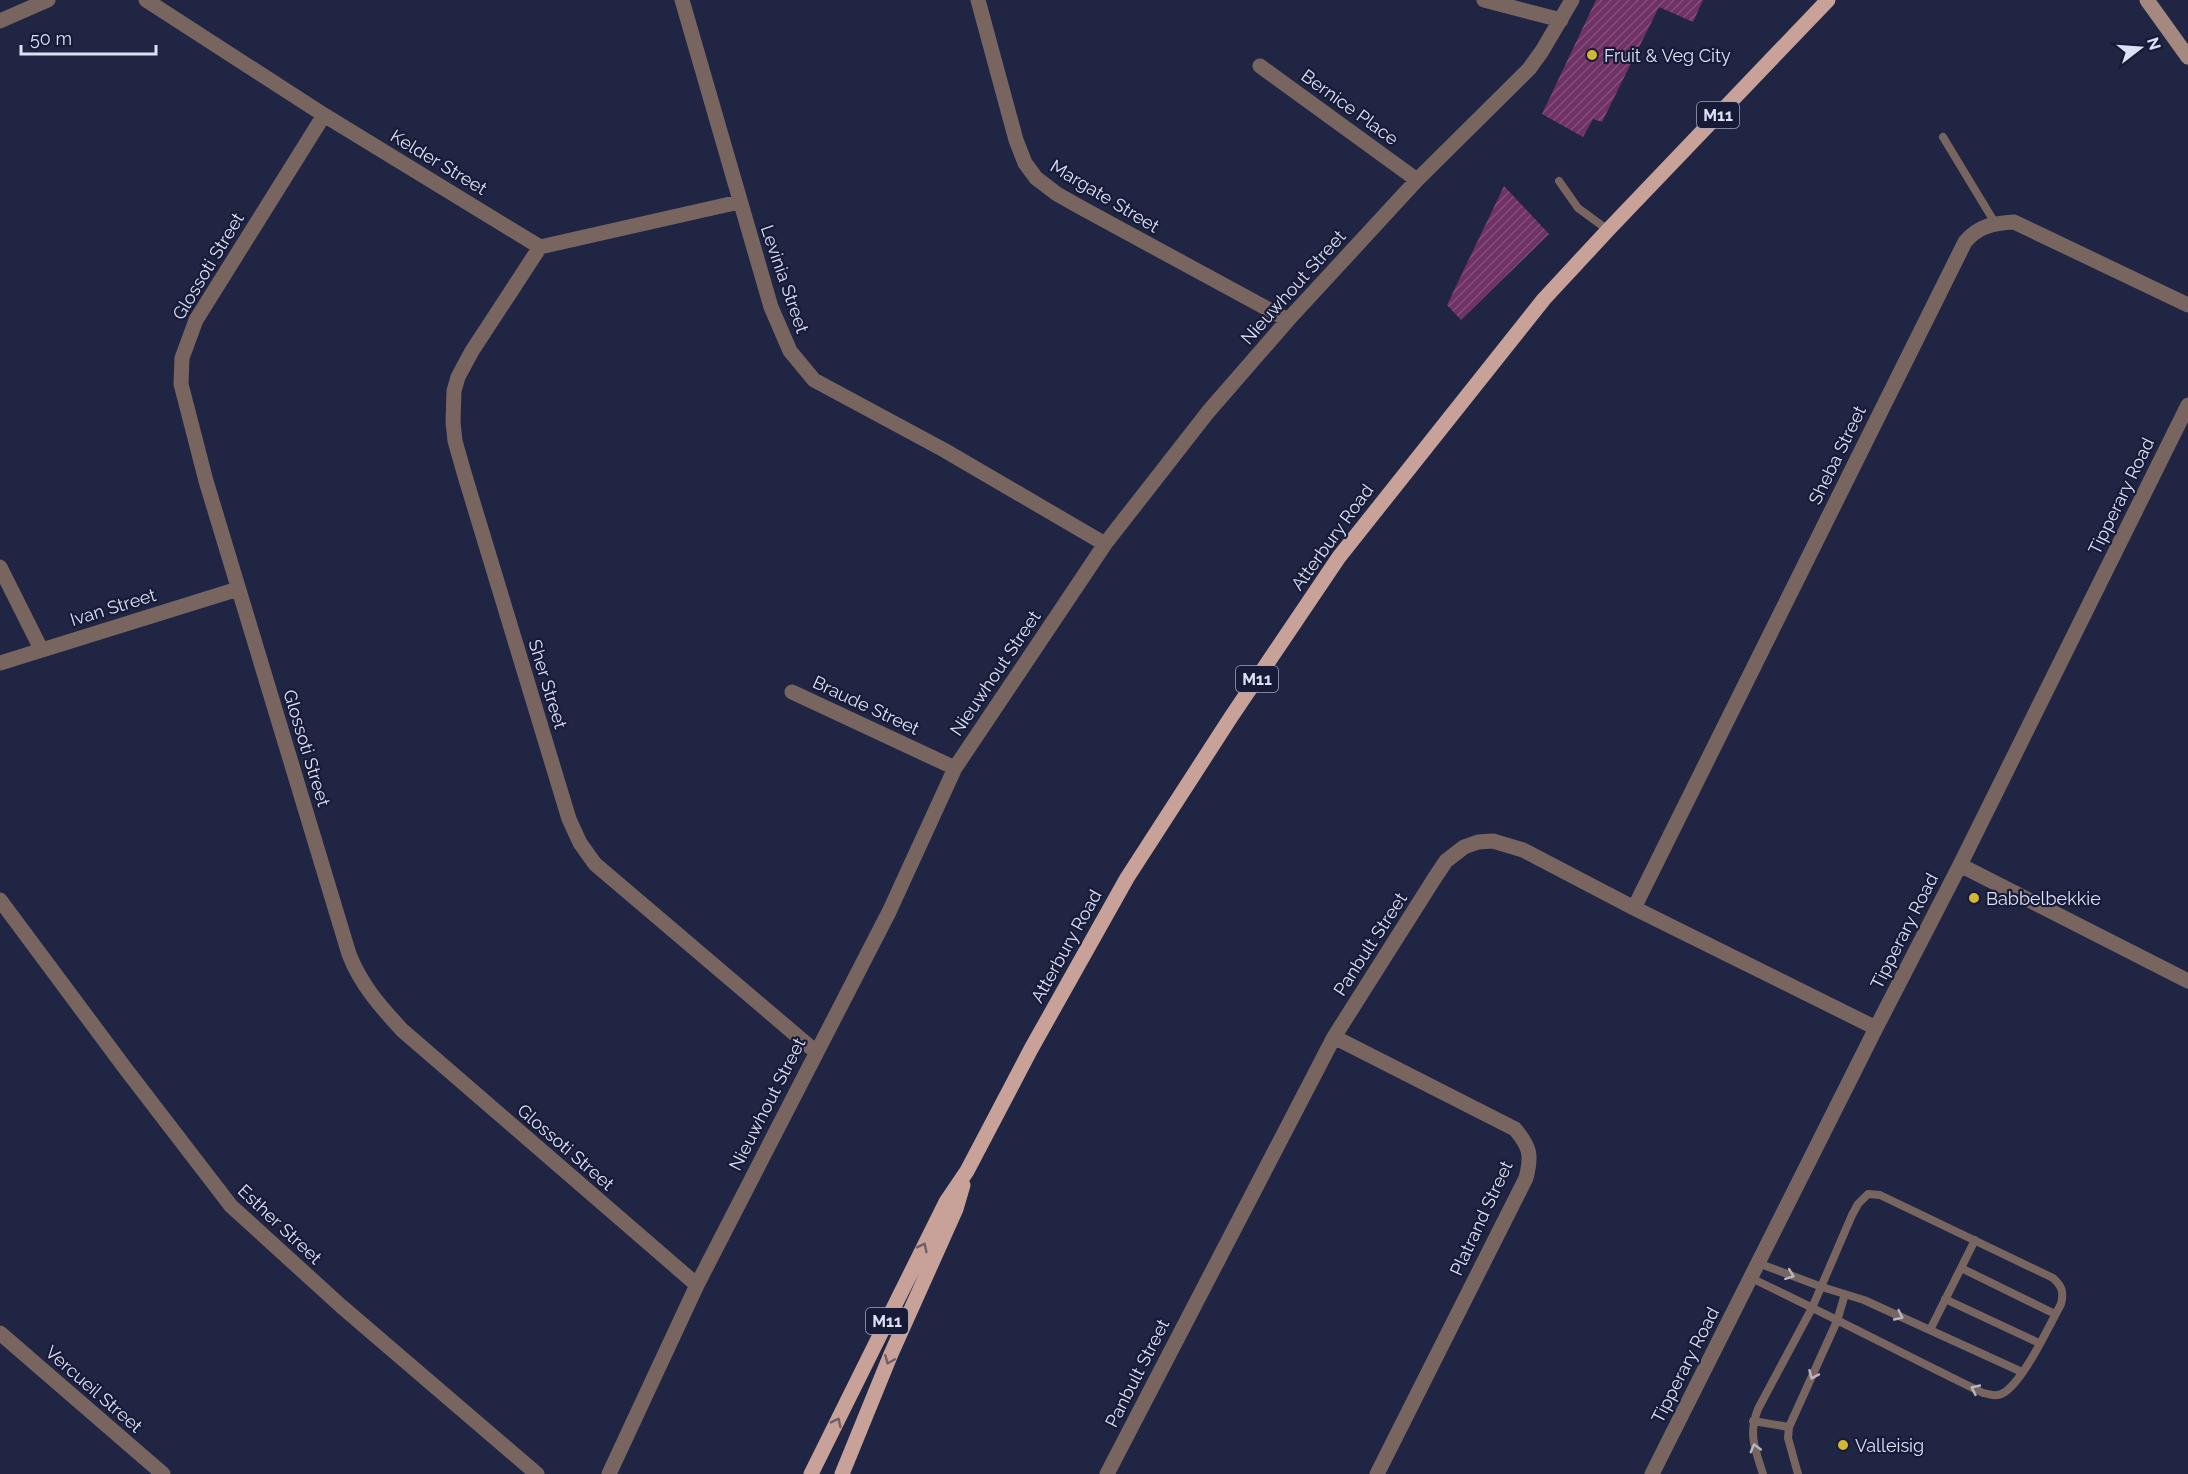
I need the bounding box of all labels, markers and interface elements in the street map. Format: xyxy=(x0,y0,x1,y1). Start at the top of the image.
scale bar xyxy=(21,18,156,56)
north arrow xyxy=(2110,18,2170,78)
text: 50 m xyxy=(30,28,72,49)
text: N xyxy=(2143,35,2165,52)
place label: Fruit & Veg City xyxy=(1604,45,1731,66)
marker: Fruit & Veg City xyxy=(1585,48,1599,62)
street label: Bernice Place xyxy=(1298,65,1403,149)
road number: M11 xyxy=(1697,102,1739,128)
street label: Kelder Street xyxy=(387,125,491,199)
street label: Margate Street xyxy=(1047,155,1163,237)
street label: Glossoti Street xyxy=(168,209,248,323)
street label: Levinia Street xyxy=(757,222,813,336)
street label: Nieuwhout Street xyxy=(1236,226,1350,348)
street label: Sheba Street xyxy=(1804,402,1870,508)
street label: Tipperary Road xyxy=(2084,434,2158,558)
street label: Atterbury Road xyxy=(1287,480,1377,594)
street label: Ivan Street xyxy=(68,584,158,630)
street label: Nieuwhout Street xyxy=(945,607,1045,739)
street label: Sher Street xyxy=(524,637,572,731)
road number: M11 xyxy=(1236,666,1278,692)
street label: Braude Street xyxy=(809,671,923,739)
street label: Glossoti Street xyxy=(279,687,335,809)
street label: Tipperary Road xyxy=(1866,870,1942,992)
street label: Atterbury Road xyxy=(1026,886,1106,1006)
place label: Babbelbekkie xyxy=(1986,888,2101,909)
street label: Panbult Street xyxy=(1329,889,1411,999)
marker: Babbelbekkie xyxy=(1967,891,1981,905)
street label: Nieuwhout Street xyxy=(724,1034,810,1174)
street label: Glossoti Street xyxy=(513,1099,619,1195)
street label: Platrand Street xyxy=(1445,1157,1517,1279)
street label: Esther Street xyxy=(234,1180,326,1268)
one-way arrow xyxy=(916,1242,928,1253)
one-way arrow xyxy=(1784,1267,1795,1280)
street label: Tipperary Road xyxy=(1647,1304,1723,1426)
road number: M11 xyxy=(866,1308,908,1334)
one-way arrow xyxy=(1893,1308,1904,1320)
street label: Panbult Street xyxy=(1101,1315,1173,1431)
street label: Vercueil Street xyxy=(41,1341,147,1437)
one-way arrow xyxy=(884,1354,896,1365)
one-way arrow xyxy=(1808,1368,1820,1379)
one-way arrow xyxy=(1971,1384,1982,1396)
one-way arrow xyxy=(830,1417,842,1428)
place label: Valleisig xyxy=(1855,1435,1924,1456)
marker: Valleisig xyxy=(1836,1438,1850,1452)
one-way arrow xyxy=(1750,1443,1763,1453)

